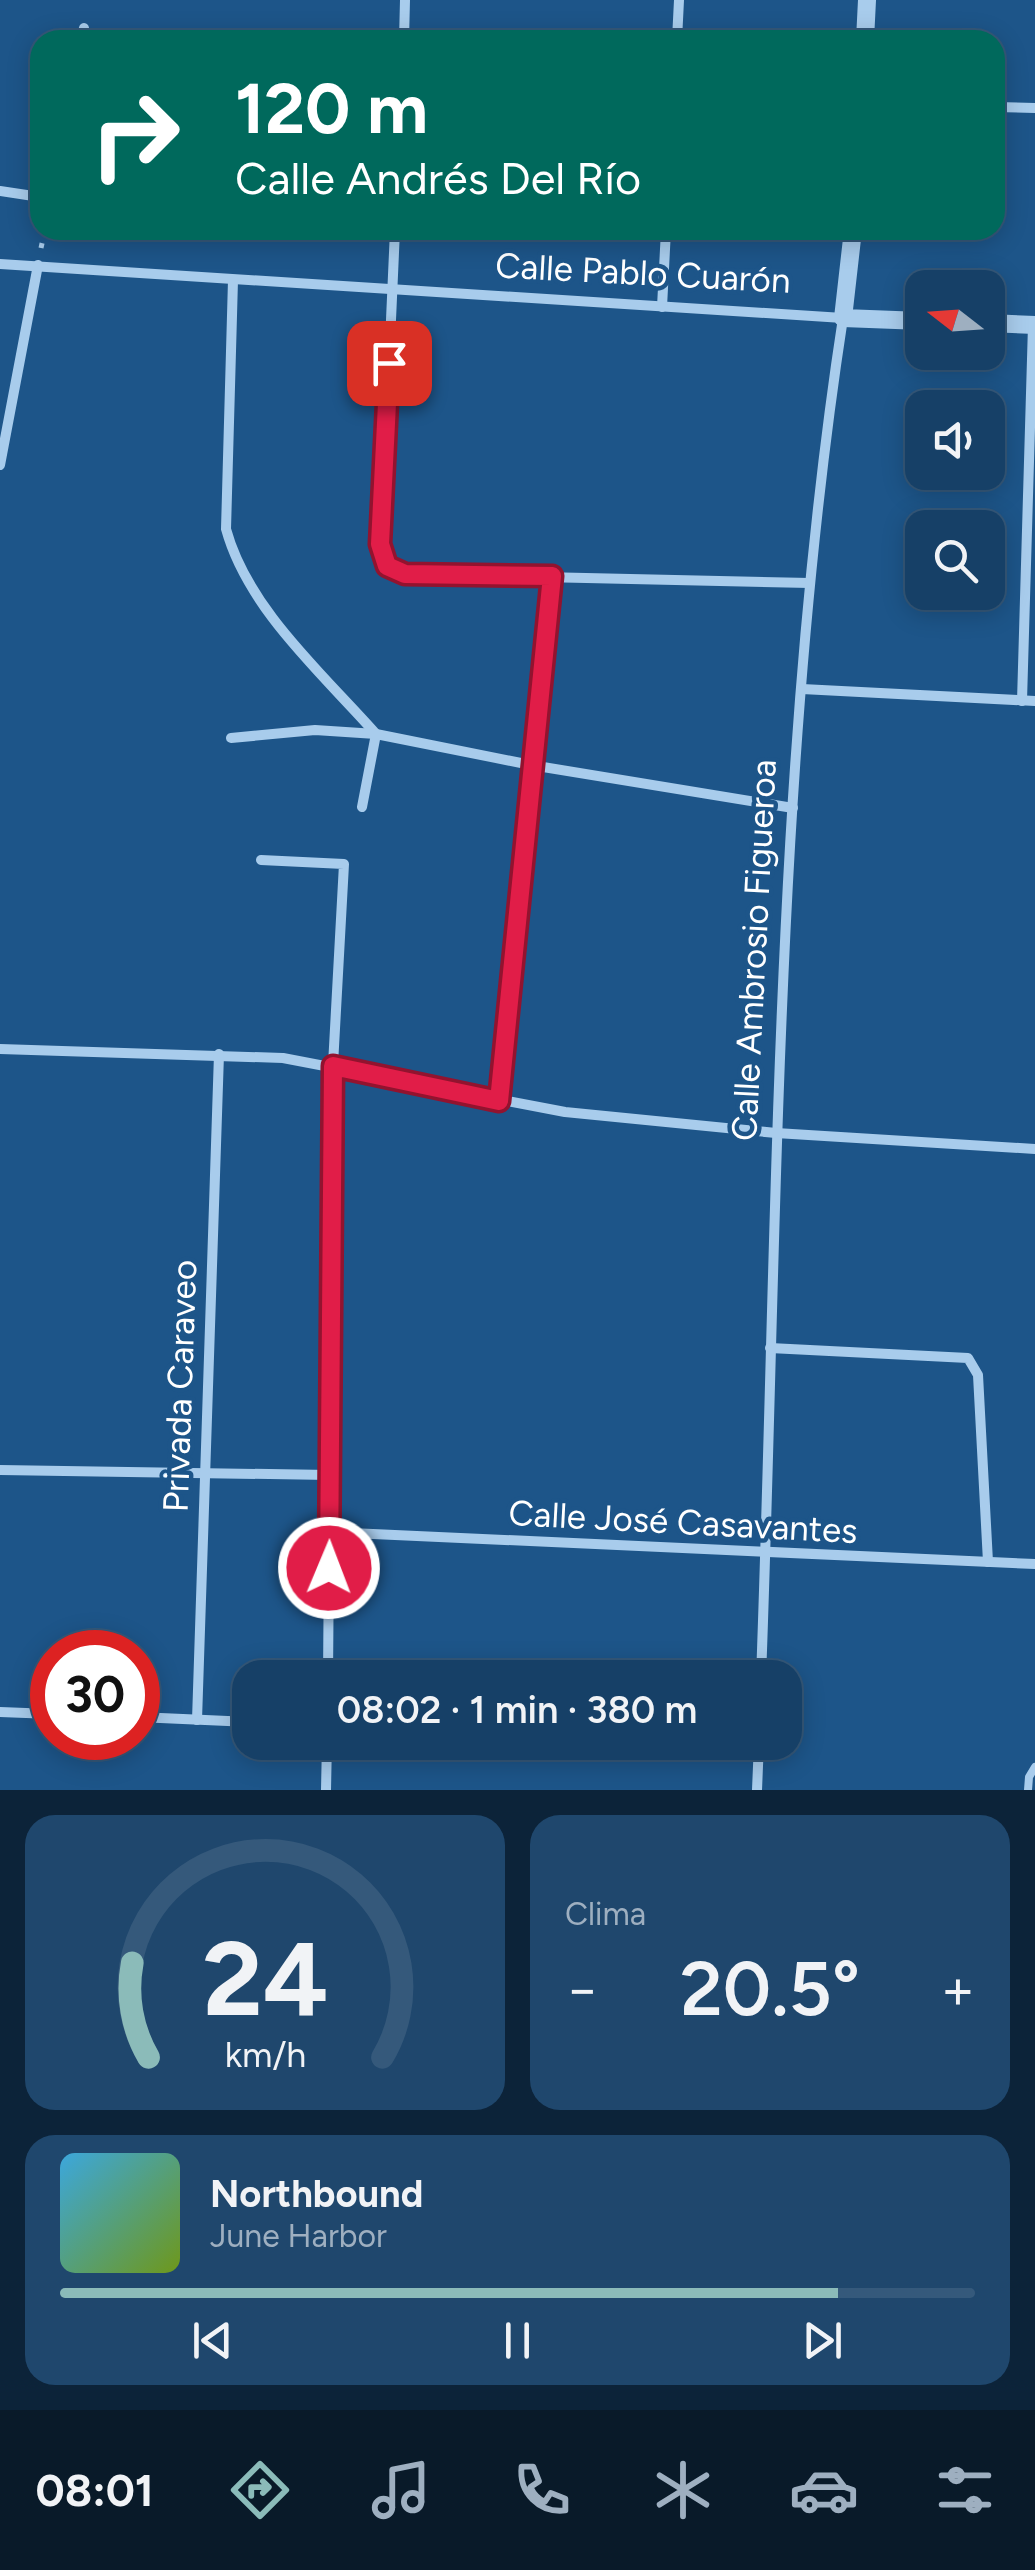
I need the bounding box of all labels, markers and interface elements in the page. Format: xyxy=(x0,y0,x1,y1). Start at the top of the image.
text: 120 m xyxy=(235,66,428,151)
icon: right xyxy=(70,70,200,200)
text: Calle Andrés Del Río xyxy=(235,151,641,205)
street label: Calle Pablo Cuarón xyxy=(494,244,792,302)
north arrow xyxy=(905,270,1005,370)
map controls xyxy=(905,270,1005,610)
pin xyxy=(347,321,432,406)
icon: arrive xyxy=(362,336,417,391)
button: sound xyxy=(905,390,1005,490)
button: search xyxy=(905,510,1005,610)
street label: Calle Ambrosio Figueroa xyxy=(723,758,785,1142)
street label: Privada Caraveo xyxy=(155,1259,205,1513)
street label: Calle José Casavantes xyxy=(507,1492,859,1552)
position arrow xyxy=(277,1516,381,1620)
speed limit sign: 30 xyxy=(30,1630,160,1760)
text: 08:02 · 1 min · 380 m xyxy=(337,1687,697,1733)
text: Clima xyxy=(565,1895,646,1933)
text: 24 xyxy=(202,1916,328,2041)
text: 20.5° xyxy=(680,1944,860,2034)
text: − xyxy=(565,1956,599,2022)
text: + xyxy=(941,1956,975,2022)
text: km/h xyxy=(224,2033,306,2076)
text: Northbound xyxy=(210,2171,423,2217)
text: June Harbor xyxy=(210,2217,387,2255)
icon: previous xyxy=(185,2313,240,2368)
icon: pause xyxy=(490,2313,545,2368)
icon: next xyxy=(795,2313,850,2368)
icon: directions xyxy=(225,2455,295,2525)
icon: music xyxy=(366,2455,436,2525)
icon: phone xyxy=(507,2455,577,2525)
icon: climate xyxy=(648,2455,718,2525)
icon: car xyxy=(789,2455,859,2525)
icon: filters xyxy=(930,2455,1000,2525)
text: 08:01 xyxy=(35,2463,154,2517)

